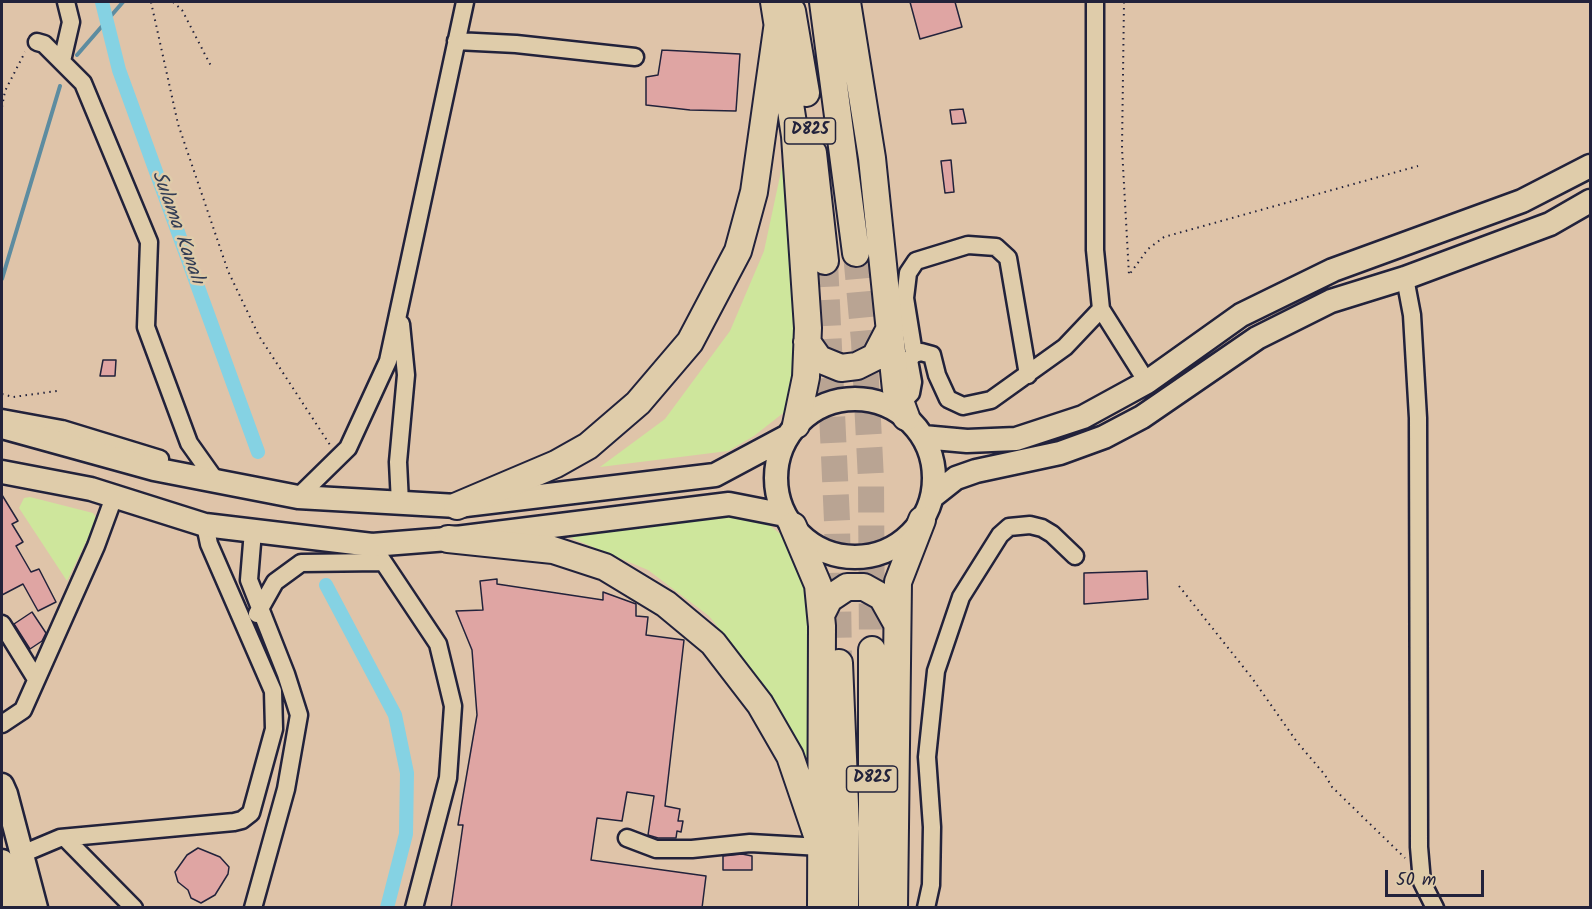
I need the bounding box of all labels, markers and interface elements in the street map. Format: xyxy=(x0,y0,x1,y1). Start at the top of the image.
road number: D825 xyxy=(784,118,836,144)
water label: Sulama Kanalı xyxy=(144,168,208,288)
road number: D825 xyxy=(846,766,898,792)
scale bar xyxy=(1388,858,1487,896)
text: 50 m xyxy=(1396,866,1436,895)

